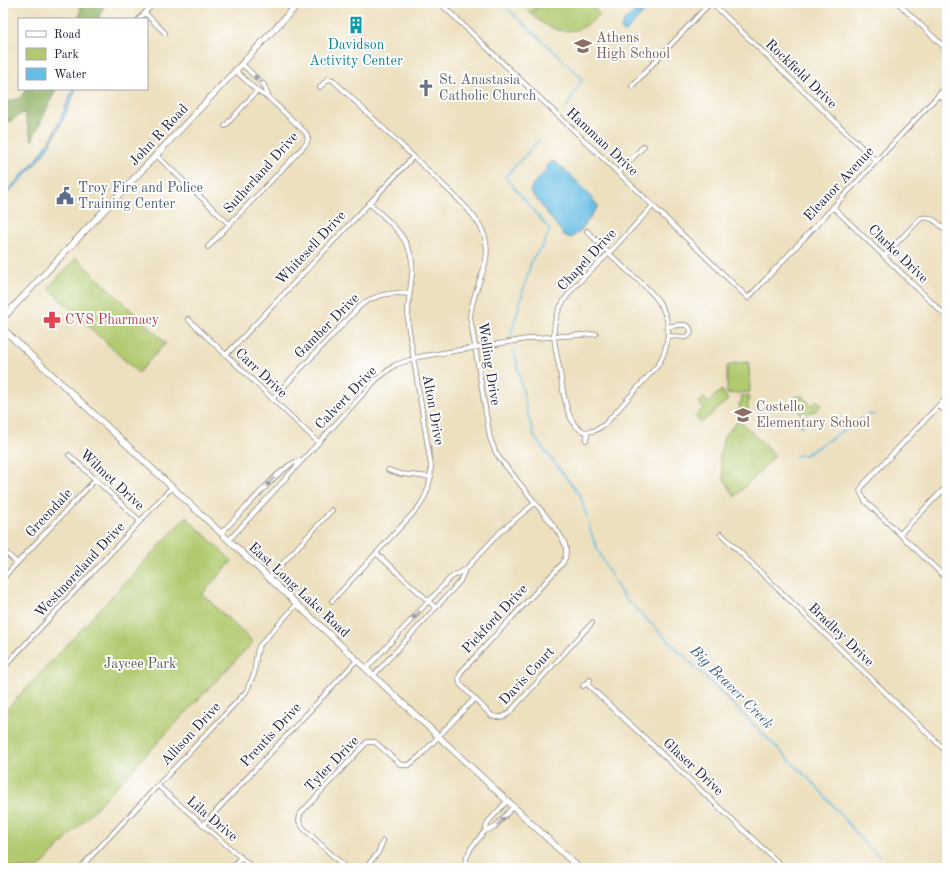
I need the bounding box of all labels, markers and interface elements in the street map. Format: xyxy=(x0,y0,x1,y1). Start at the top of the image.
building icon: Davidson Activity Center xyxy=(346,15,366,35)
legend xyxy=(18,18,148,90)
text: Road xyxy=(54,29,81,41)
place label: Athens High School xyxy=(596,31,670,61)
school or university icon: Athens High School xyxy=(573,36,593,56)
street label: Rockfield Drive xyxy=(763,37,839,111)
place label: Davidson Activity Center xyxy=(309,38,403,68)
text: Park xyxy=(54,49,79,61)
text: Water xyxy=(54,69,87,81)
place label: St. Anastasia Catholic Church xyxy=(439,73,537,103)
one-way arrow xyxy=(253,74,263,84)
church icon: St. Anastasia Catholic Church xyxy=(416,78,436,98)
street label: John R Road xyxy=(127,101,191,169)
street label: Hamman Drive xyxy=(564,105,640,179)
street label: Sutherland Drive xyxy=(221,130,301,216)
street label: Eleanor Avenue xyxy=(801,144,877,224)
place label: Troy Fire and Police Training Center xyxy=(78,181,203,211)
public building icon: Troy Fire and Police Training Center xyxy=(55,186,75,206)
street label: Whitesell Drive xyxy=(273,208,349,288)
street label: Clarke Drive xyxy=(865,222,931,286)
street label: Chapel Drive xyxy=(555,226,619,294)
street label: Gamber Drive xyxy=(292,291,362,361)
pharmacy icon: CVS Pharmacy xyxy=(42,310,62,330)
place label: CVS Pharmacy xyxy=(65,313,160,327)
street label: Welling Drive xyxy=(476,321,502,407)
street label: Carr Drive xyxy=(232,346,290,400)
street label: Calvert Drive xyxy=(313,364,379,432)
street label: Alton Drive xyxy=(420,374,446,446)
place label: Costello Elementary School xyxy=(756,400,870,430)
school or university icon: Costello Elementary School xyxy=(733,405,753,425)
street label: Wilmet Drive xyxy=(77,447,147,513)
one-way arrow xyxy=(265,477,275,487)
street label: Greendale xyxy=(23,486,75,540)
street label: Westmoreland Drive xyxy=(32,520,128,620)
street label: East Long Lake Road xyxy=(246,540,352,640)
street label: Pickford Drive xyxy=(460,582,530,656)
street label: Bradley Drive xyxy=(806,601,876,669)
one-way arrow xyxy=(411,610,421,620)
water label: Big Beaver Creek xyxy=(686,643,776,733)
street label: Davis Court xyxy=(497,644,557,707)
park label: Jaycee Park xyxy=(104,657,176,671)
street label: Allison Drive xyxy=(159,700,223,768)
street label: Prentis Drive xyxy=(238,700,304,770)
street label: Tyler Drive xyxy=(302,734,362,794)
street label: Glaser Drive xyxy=(660,736,726,798)
street label: Lila Drive xyxy=(184,794,240,844)
one-way arrow xyxy=(496,816,505,826)

